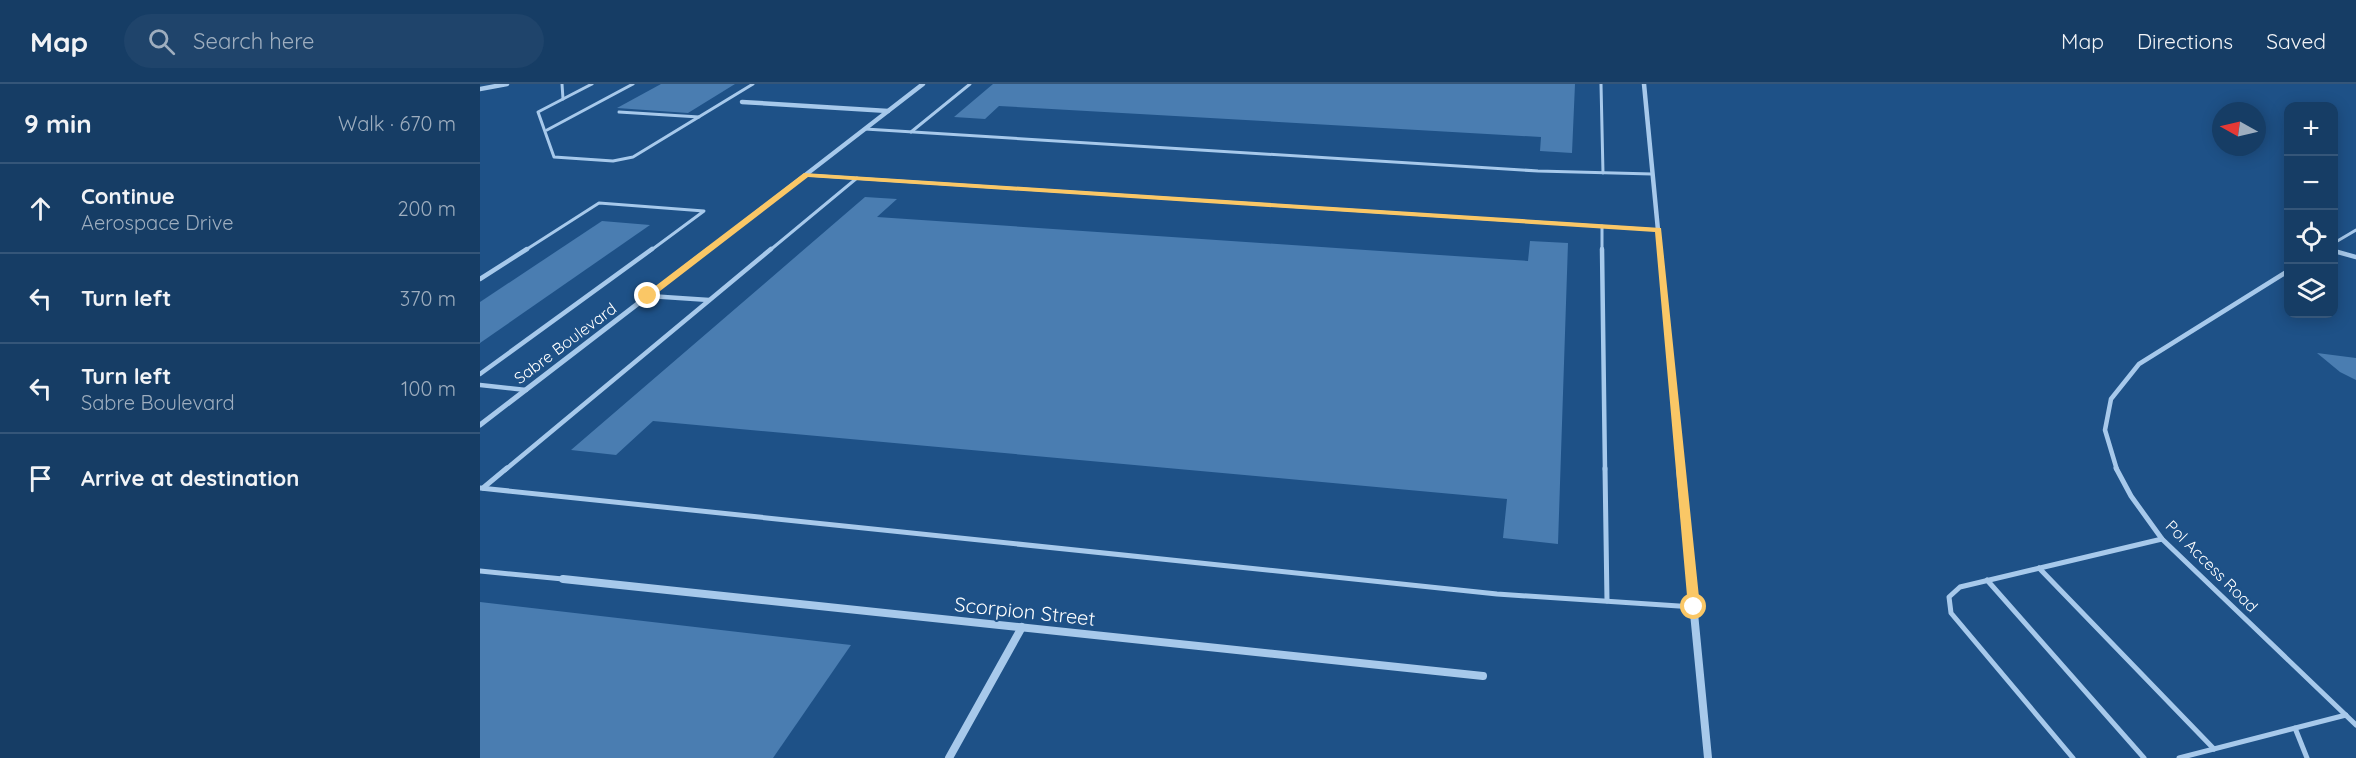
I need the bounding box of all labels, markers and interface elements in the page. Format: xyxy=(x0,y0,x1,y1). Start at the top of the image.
search box xyxy=(124,14,544,68)
text: Map xyxy=(30,24,88,59)
icon: search xyxy=(145,25,178,58)
text: Search here xyxy=(193,27,315,55)
text: Map xyxy=(2061,28,2104,54)
text: Directions xyxy=(2137,28,2233,54)
text: Saved xyxy=(2266,28,2326,54)
north arrow xyxy=(2212,102,2266,156)
map controls xyxy=(2284,102,2338,318)
button: + xyxy=(2284,102,2338,156)
text: 9 min xyxy=(24,107,92,140)
text: Walk · 670 m xyxy=(338,111,456,136)
button: − xyxy=(2284,156,2338,210)
text: Continue xyxy=(81,182,175,210)
icon: ahead xyxy=(24,192,57,225)
text: 200 m xyxy=(397,196,456,221)
text: Aerospace Drive xyxy=(81,210,233,235)
button: locate xyxy=(2284,210,2338,264)
button: layers xyxy=(2284,264,2338,318)
icon: left xyxy=(24,282,57,315)
route end xyxy=(634,282,660,308)
text: Turn left xyxy=(81,284,171,312)
text: 370 m xyxy=(400,286,456,311)
street label: Sabre Boulevard xyxy=(510,298,620,388)
text: Turn left xyxy=(81,362,171,390)
icon: left xyxy=(24,372,57,405)
text: 100 m xyxy=(401,376,456,401)
text: Sabre Boulevard xyxy=(81,390,235,415)
icon: arrive xyxy=(24,462,57,495)
text: Arrive at destination xyxy=(81,464,299,492)
street label: Pol Access Road xyxy=(2162,516,2262,616)
street label: Scorpion Street xyxy=(953,591,1097,631)
route start xyxy=(1680,593,1706,619)

